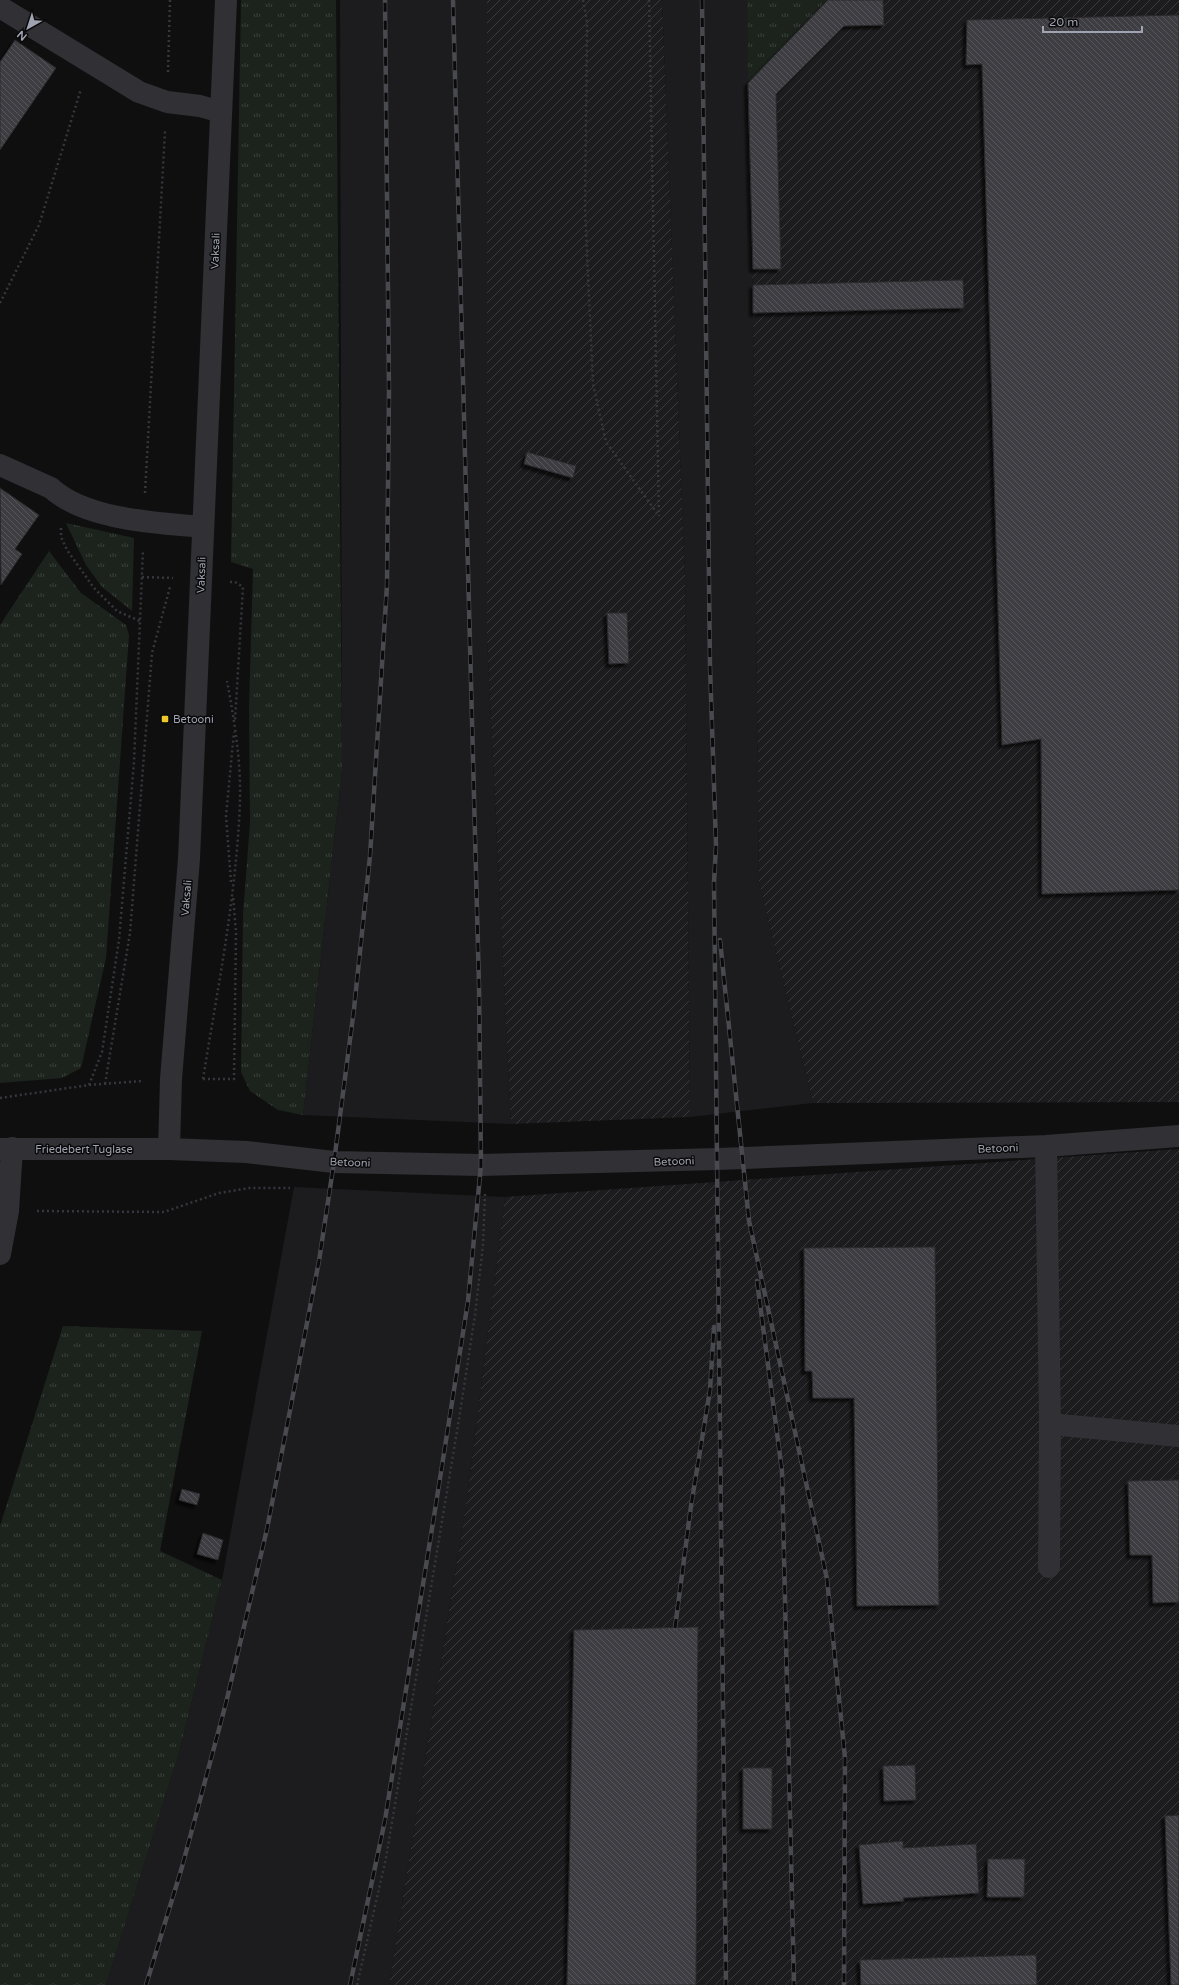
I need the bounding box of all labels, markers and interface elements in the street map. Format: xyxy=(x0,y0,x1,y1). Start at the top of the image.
north arrow xyxy=(8,8,48,48)
scale bar xyxy=(1043,8,1142,34)
text: 20 m xyxy=(1049,15,1078,29)
text: N xyxy=(14,28,30,43)
street label: Vaksali xyxy=(208,233,223,269)
street label: Vaksali xyxy=(194,557,209,593)
place label: Betooni xyxy=(173,713,214,726)
marker: Betooni xyxy=(160,714,170,724)
street label: Vaksali xyxy=(178,879,195,917)
street label: Betooni xyxy=(977,1141,1019,1156)
street label: Friedebert Tuglase xyxy=(35,1143,133,1156)
street label: Betooni xyxy=(653,1154,695,1169)
street label: Betooni xyxy=(329,1155,371,1170)

